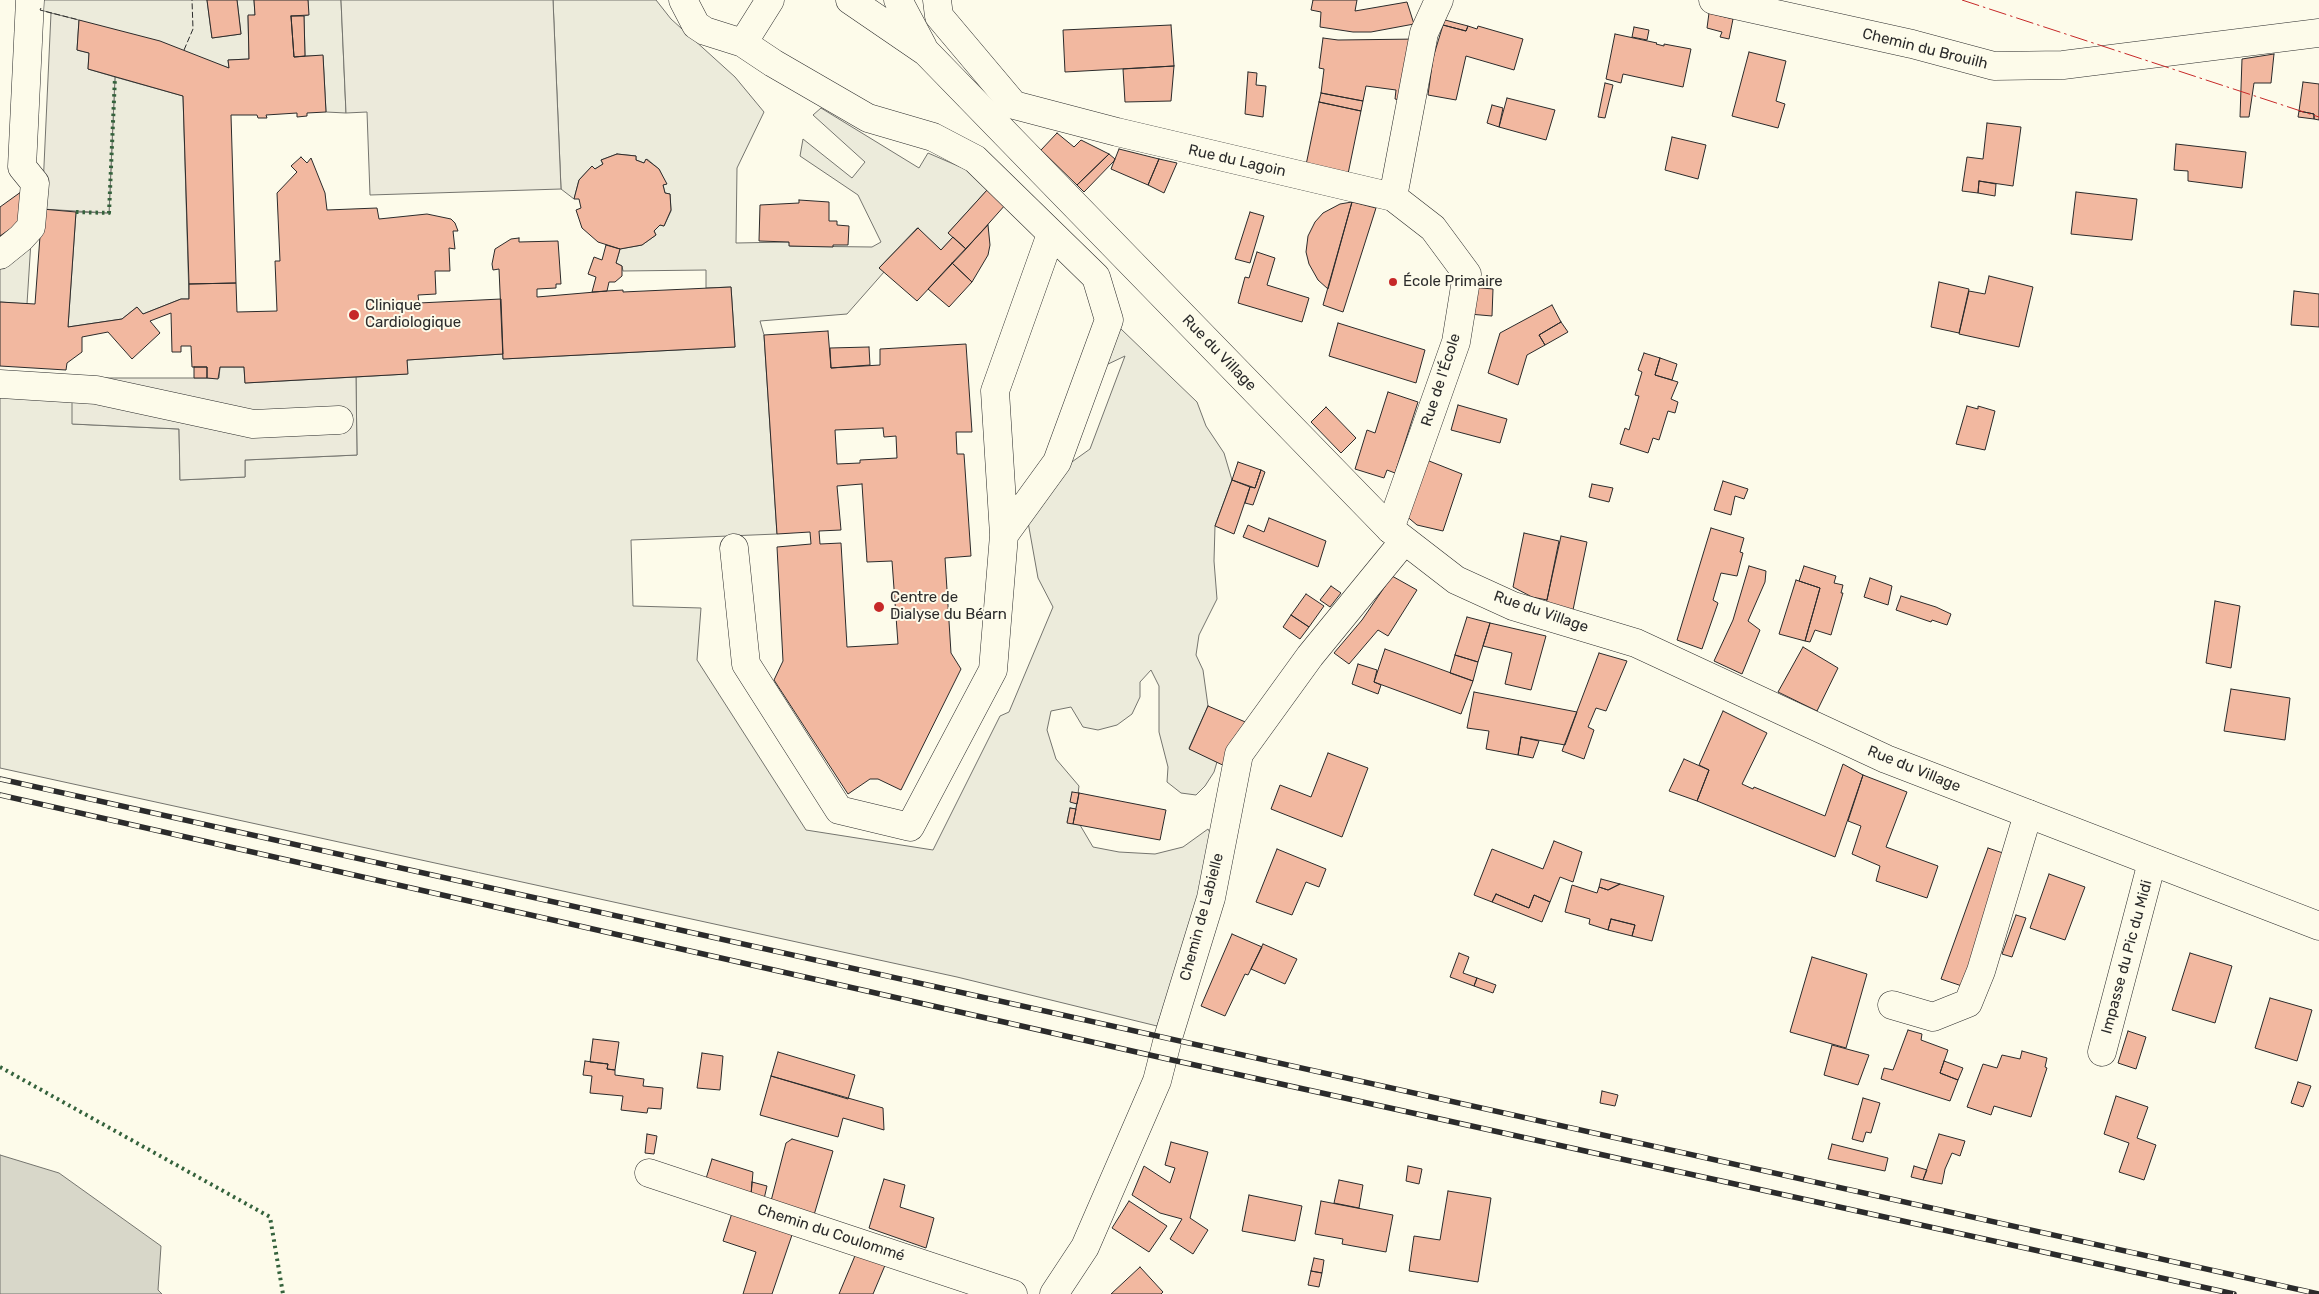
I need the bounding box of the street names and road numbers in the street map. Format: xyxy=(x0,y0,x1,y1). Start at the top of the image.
street label: Chemin du Brouilh xyxy=(1860,25,1990,73)
street label: Rue du Lagoin xyxy=(1186,141,1288,181)
street label: Rue du Village xyxy=(1178,311,1260,395)
street label: Rue de l'École xyxy=(1417,331,1465,429)
street label: Rue du Village xyxy=(1491,587,1591,637)
street label: Rue du Village xyxy=(1865,742,1963,796)
street label: Chemin de Labielle xyxy=(1176,851,1228,983)
street label: Impasse du Pic du Midi xyxy=(2098,878,2156,1036)
street label: Chemin du Coulommé xyxy=(755,1201,907,1265)

